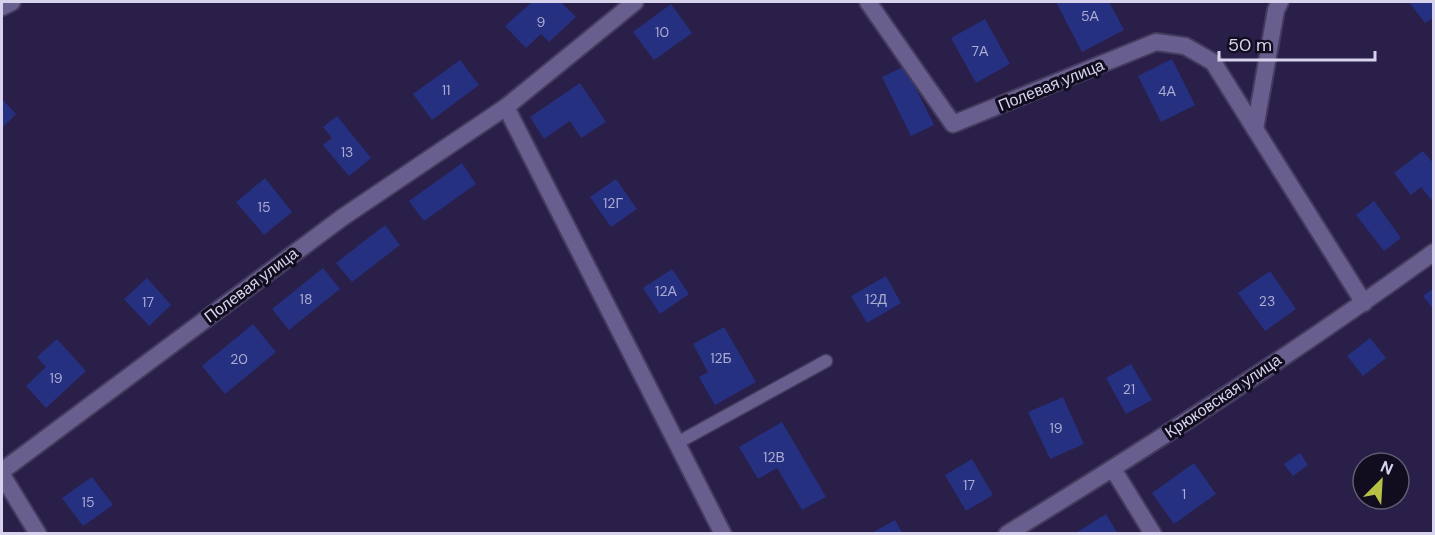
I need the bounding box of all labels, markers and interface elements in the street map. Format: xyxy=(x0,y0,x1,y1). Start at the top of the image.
house number: 5А xyxy=(1081,7,1100,25)
house number: 9 xyxy=(537,13,546,31)
house number: 10 xyxy=(655,23,669,41)
scale bar xyxy=(1219,24,1375,62)
text: 50 m xyxy=(1228,33,1272,57)
house number: 7А xyxy=(972,42,989,60)
street label: Полевая улица xyxy=(995,54,1107,116)
house number: 11 xyxy=(442,81,450,99)
house number: 4А xyxy=(1158,82,1177,100)
house number: 13 xyxy=(341,143,353,161)
house number: 12Г xyxy=(603,194,623,212)
house number: 15 xyxy=(258,198,270,216)
street label: Полевая улица xyxy=(200,243,302,327)
house number: 12А xyxy=(655,282,678,300)
house number: 18 xyxy=(300,290,312,308)
house number: 12Д xyxy=(865,290,887,308)
house number: 23 xyxy=(1259,292,1275,310)
house number: 17 xyxy=(142,293,154,311)
house number: 12Б xyxy=(710,349,732,367)
street label: Крюковская улица xyxy=(1161,349,1285,443)
house number: 20 xyxy=(230,350,248,368)
house number: 19 xyxy=(49,369,63,387)
house number: 21 xyxy=(1123,380,1135,398)
house number: 19 xyxy=(1049,419,1063,437)
house number: 12В xyxy=(763,448,785,466)
north arrow xyxy=(1351,451,1411,511)
text: N xyxy=(1377,456,1396,480)
house number: 17 xyxy=(963,476,975,494)
house number: 1 xyxy=(1182,485,1186,503)
house number: 15 xyxy=(82,493,94,511)

